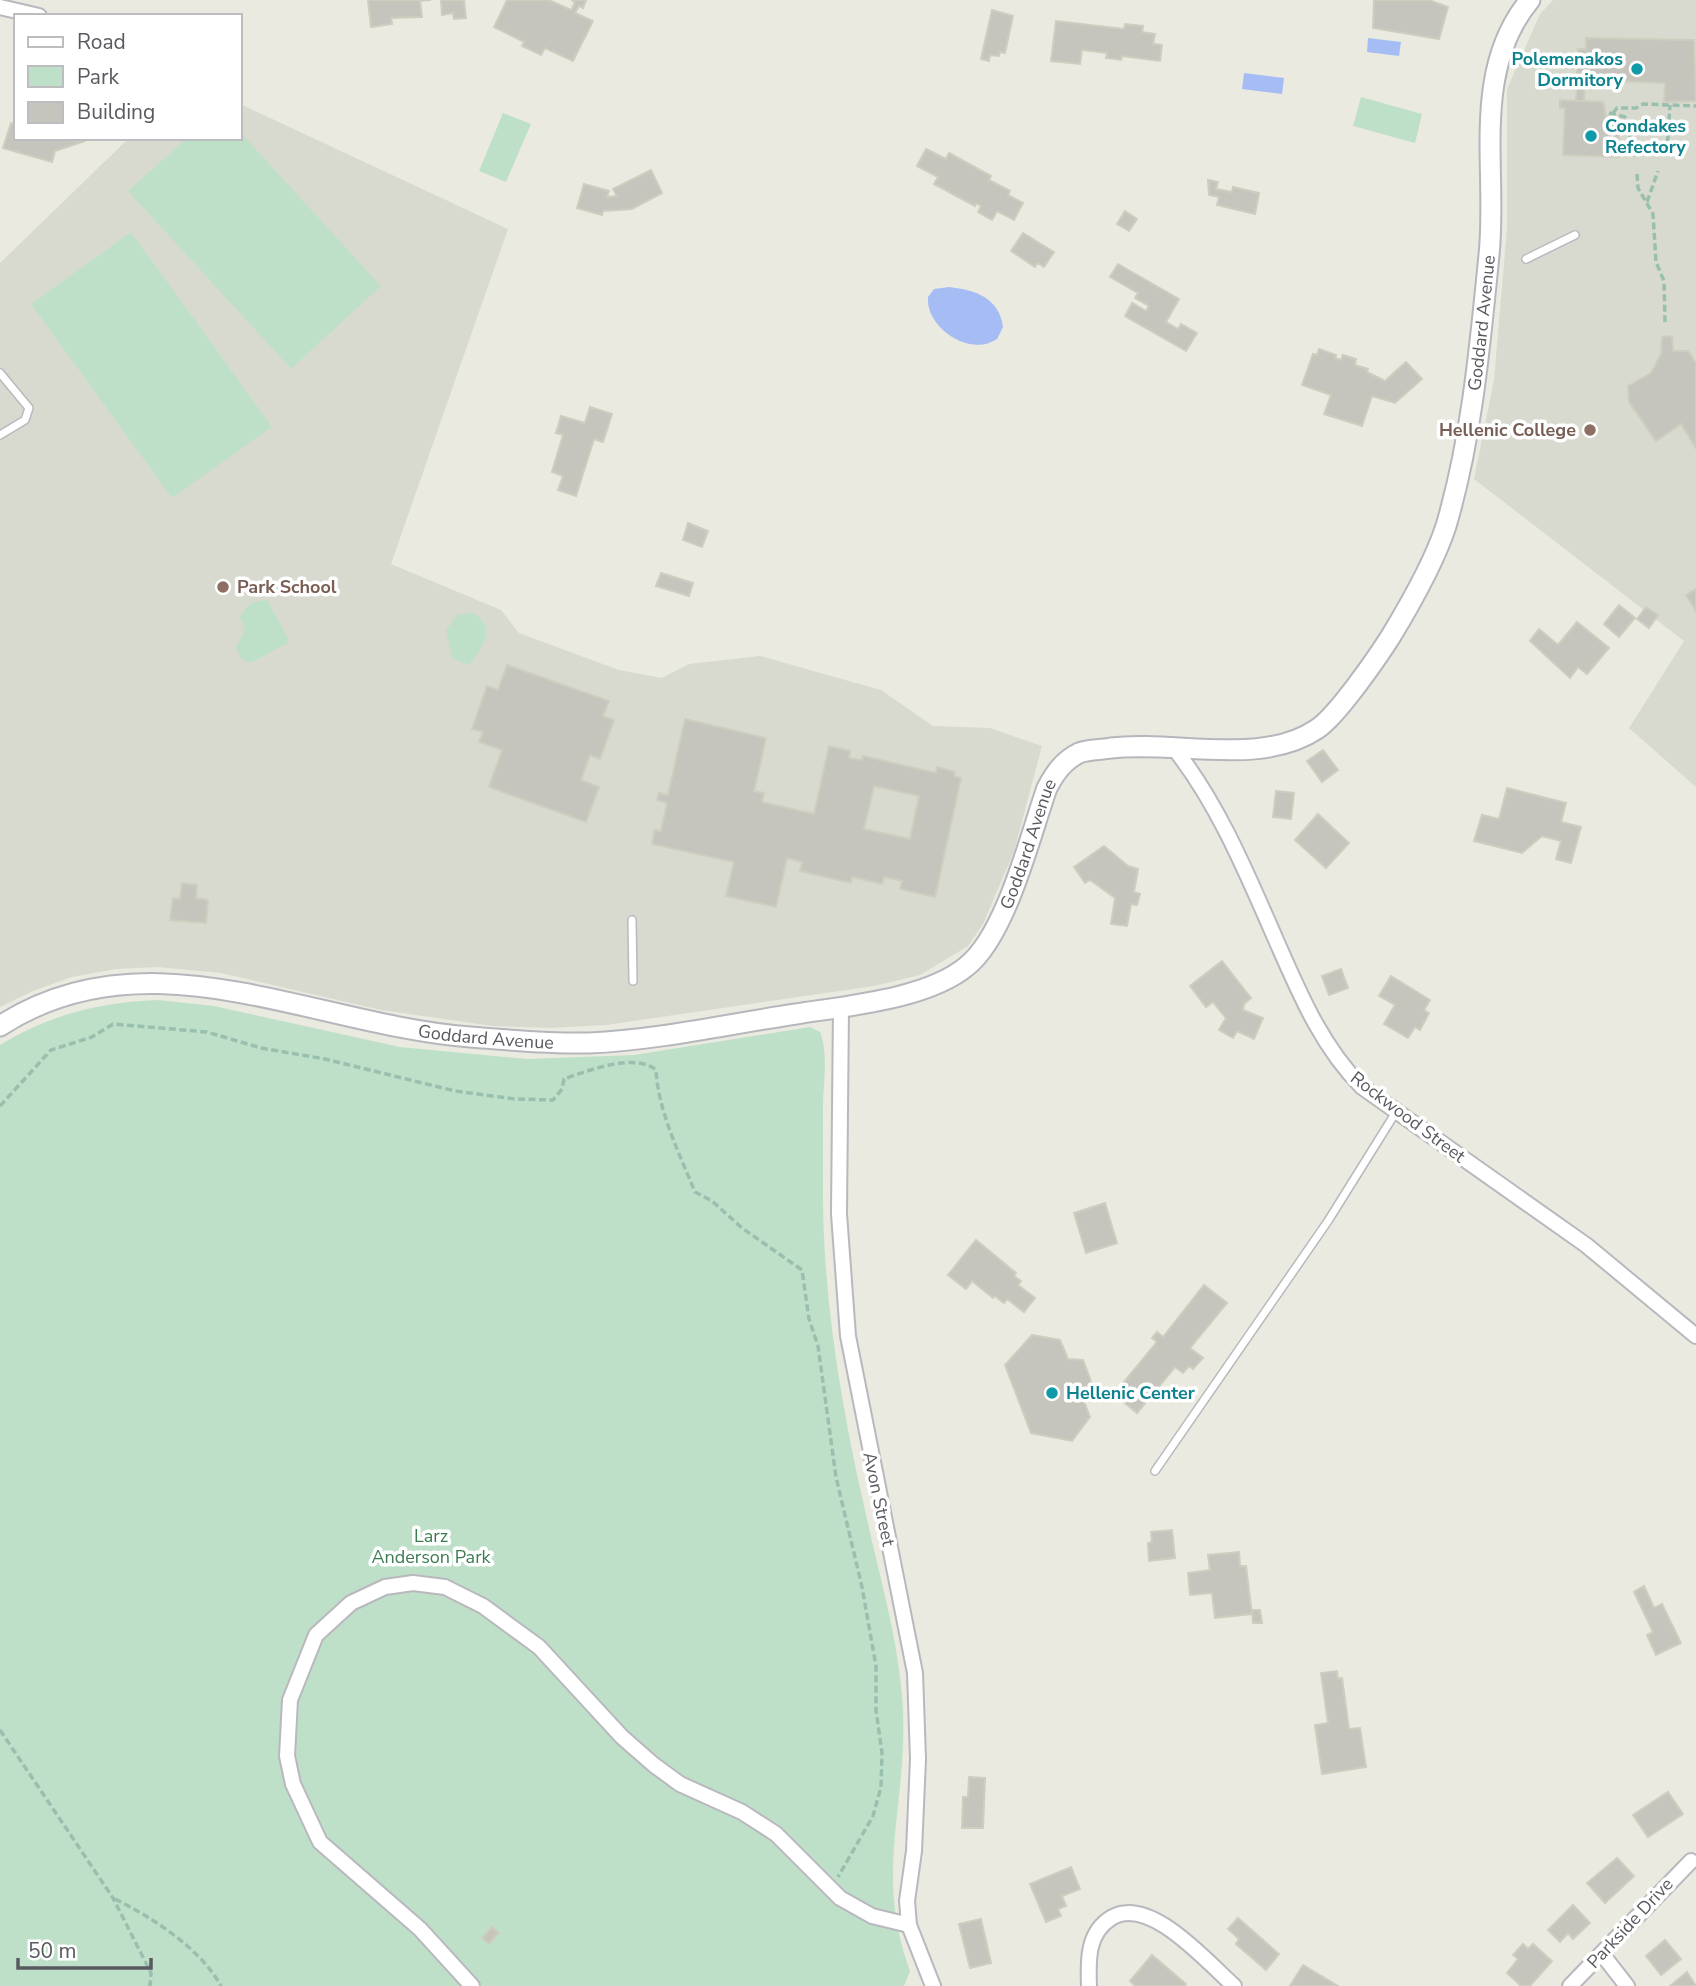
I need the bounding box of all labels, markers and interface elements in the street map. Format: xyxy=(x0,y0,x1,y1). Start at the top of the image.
legend xyxy=(14,14,242,140)
text: Road xyxy=(77,28,126,56)
place label: Polemenakos Dormitory xyxy=(1511,47,1624,92)
marker: Polemenakos Dormitory xyxy=(1629,61,1645,77)
text: Park xyxy=(77,63,119,91)
text: Building xyxy=(77,98,155,126)
place label: Condakes Refectory xyxy=(1605,114,1686,159)
marker: Condakes Refectory xyxy=(1583,128,1599,144)
street label: Goddard Avenue xyxy=(1462,254,1501,392)
place label: Hellenic College xyxy=(1439,418,1576,442)
marker: Hellenic College xyxy=(1582,422,1598,438)
place label: Park School xyxy=(237,575,337,599)
marker: Park School xyxy=(215,579,231,595)
street label: Goddard Avenue xyxy=(994,774,1062,913)
street label: Goddard Avenue xyxy=(416,1019,554,1055)
street label: Rockwood Street xyxy=(1346,1066,1471,1169)
place label: Hellenic Center xyxy=(1066,1381,1195,1405)
marker: Hellenic Center xyxy=(1044,1385,1060,1401)
street label: Avon Street xyxy=(857,1450,901,1549)
park label: Larz Anderson Park xyxy=(371,1524,492,1569)
street label: Parkside Drive xyxy=(1582,1872,1678,1974)
scale bar xyxy=(18,1926,150,1970)
text: 50 m xyxy=(28,1937,77,1965)

